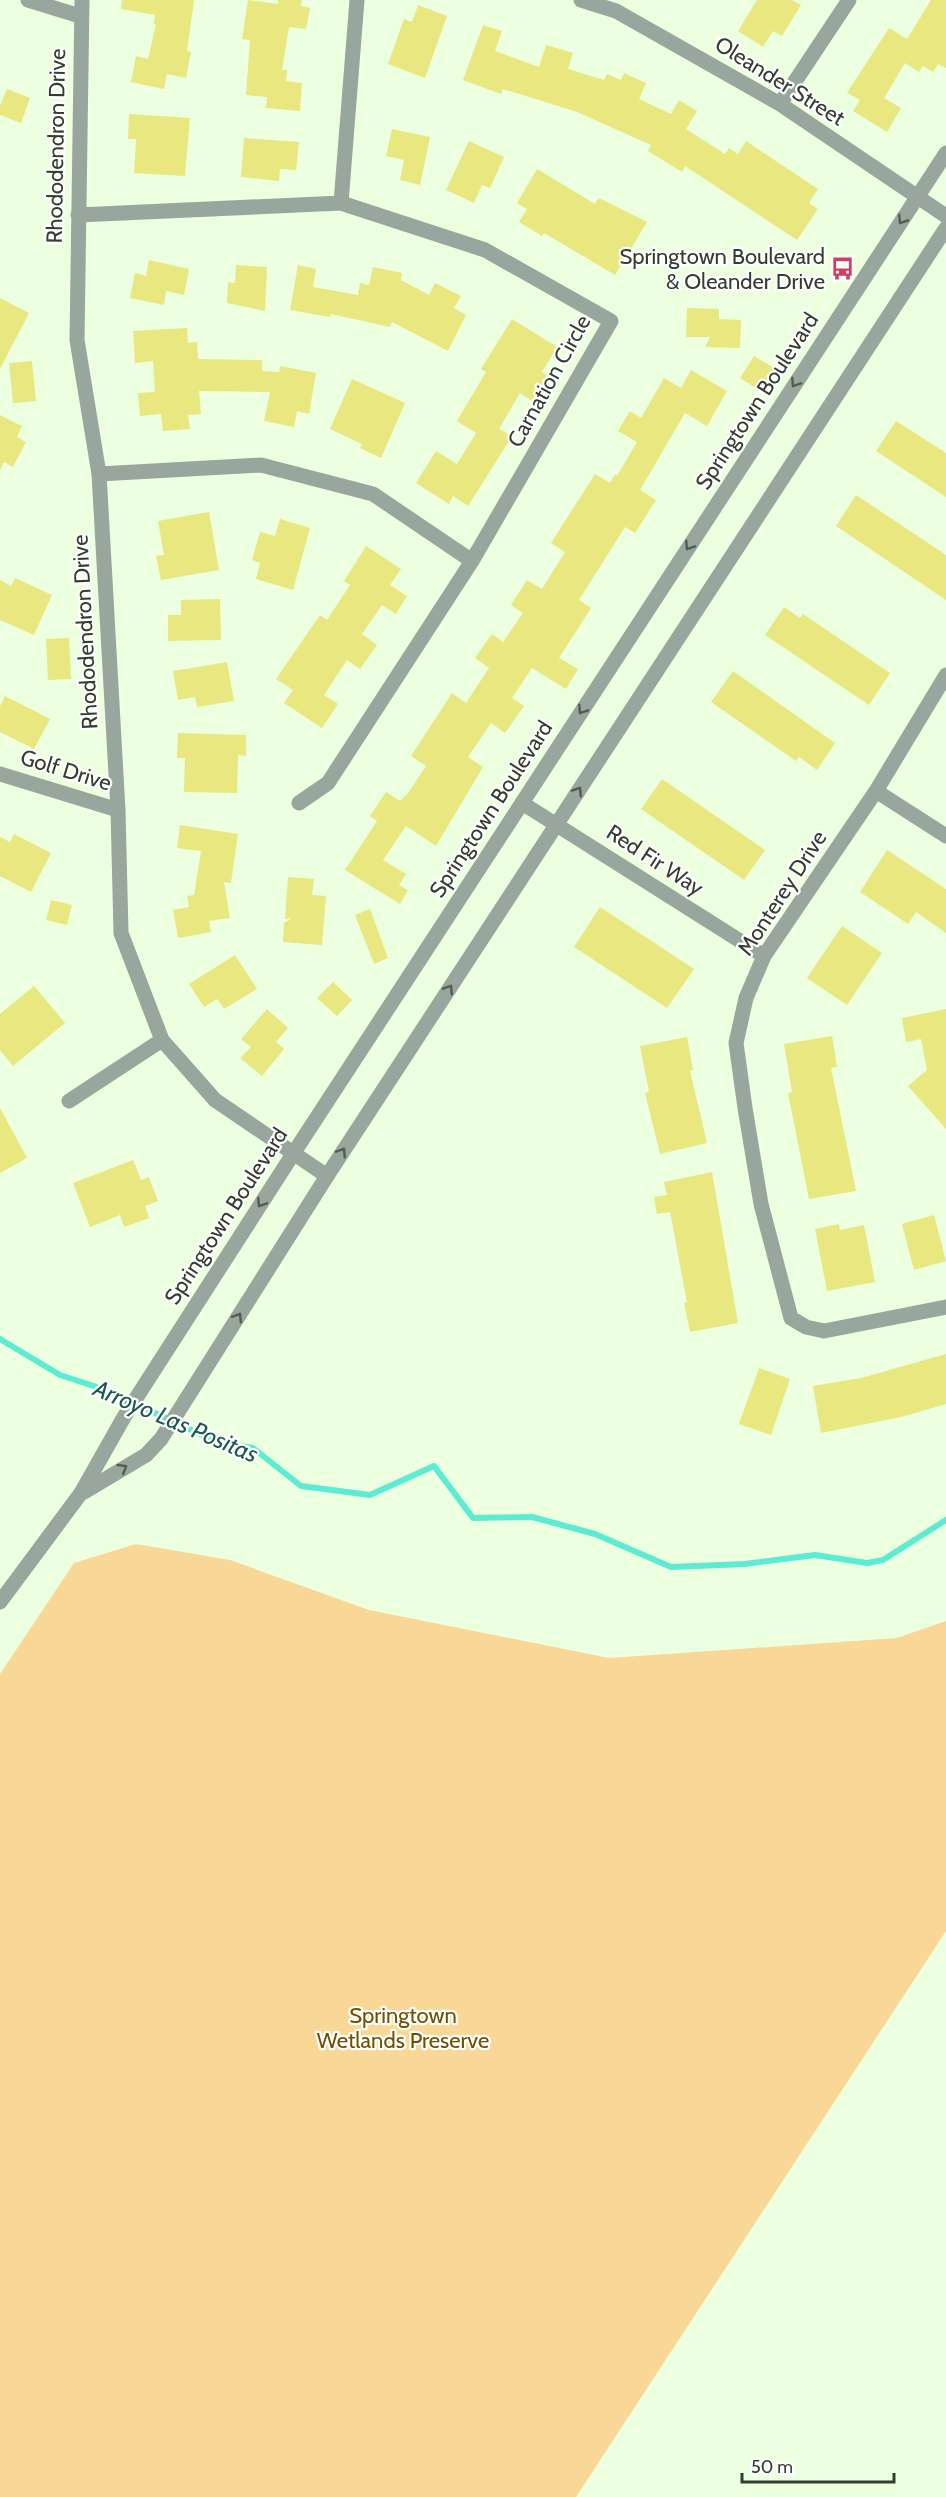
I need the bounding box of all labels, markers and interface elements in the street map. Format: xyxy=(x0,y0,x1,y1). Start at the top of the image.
street label: Oleander Street xyxy=(710,30,850,132)
street label: Rhododendron Drive xyxy=(41,48,71,244)
one-way arrow xyxy=(898,213,909,224)
place label: Springtown Boulevard & Oleander Drive xyxy=(619,243,825,295)
bus stop icon: Springtown Boulevard & Oleander Drive xyxy=(830,256,856,282)
street label: Springtown Boulevard xyxy=(690,307,824,495)
street label: Carnation Circle xyxy=(502,310,596,452)
one-way arrow xyxy=(791,377,803,387)
street label: Rhododendron Drive xyxy=(66,534,104,730)
one-way arrow xyxy=(685,539,696,550)
one-way arrow xyxy=(579,703,590,714)
street label: Springtown Boulevard xyxy=(424,715,558,903)
street label: Golf Drive xyxy=(17,743,115,797)
one-way arrow xyxy=(571,786,582,797)
street label: Red Fir Way xyxy=(601,819,709,901)
street label: Monterey Drive xyxy=(732,825,832,961)
one-way arrow xyxy=(442,985,453,996)
street label: Springtown Boulevard xyxy=(159,1122,293,1310)
one-way arrow xyxy=(335,1148,346,1159)
one-way arrow xyxy=(257,1197,269,1207)
one-way arrow xyxy=(230,1313,242,1323)
water label: Arroyo Las Positas xyxy=(88,1373,263,1469)
one-way arrow xyxy=(117,1464,127,1476)
park label: Springtown Wetlands Preserve xyxy=(317,2002,489,2054)
scale bar xyxy=(742,2446,894,2484)
text: 50 m xyxy=(751,2456,793,2478)

